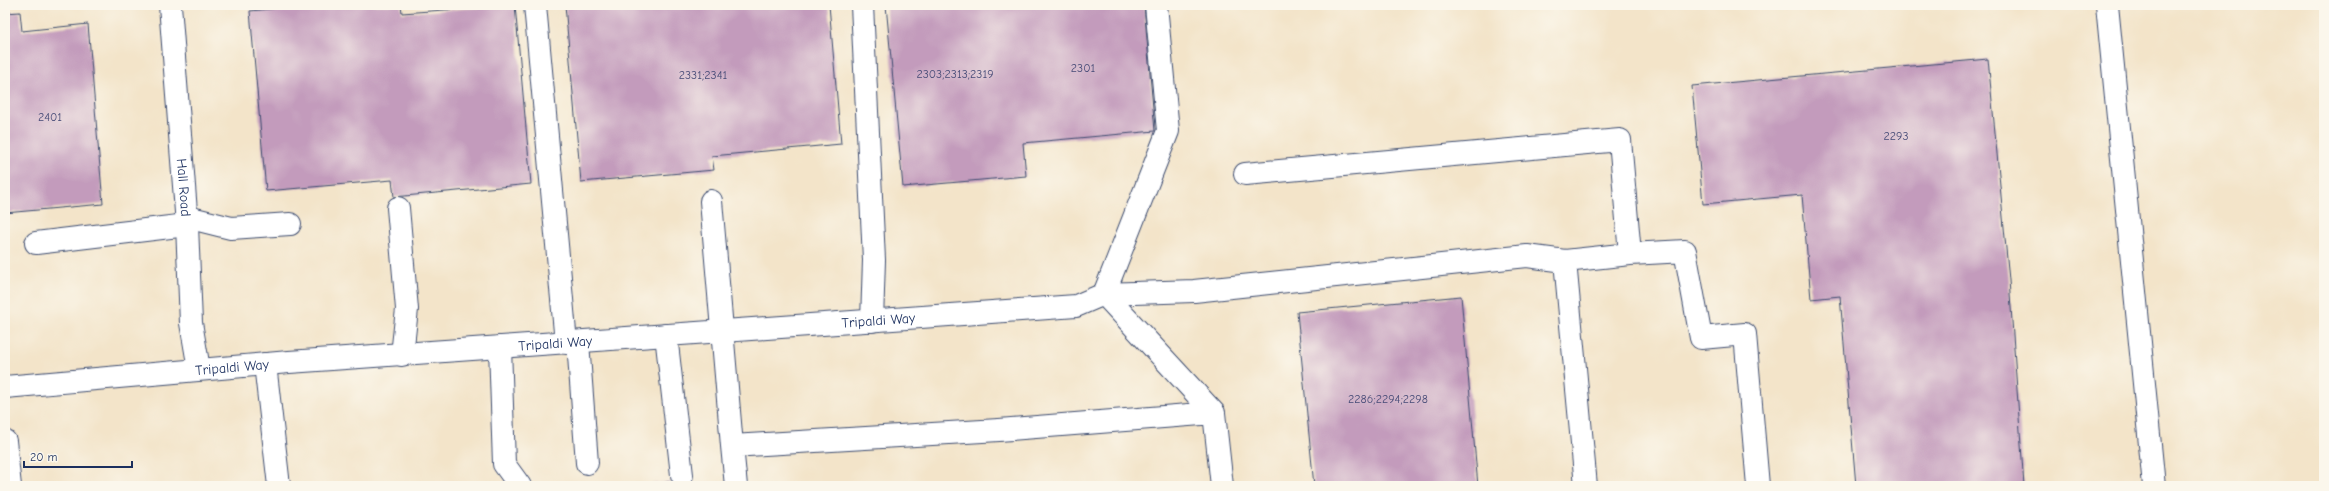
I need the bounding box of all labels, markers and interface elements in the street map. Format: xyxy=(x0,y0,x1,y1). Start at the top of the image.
house number: 2301 xyxy=(1071,61,1095,75)
house number: 2303;2313;2319 xyxy=(916,67,994,81)
house number: 2331;2341 xyxy=(679,68,727,82)
house number: 2401 xyxy=(38,110,62,124)
house number: 2293 xyxy=(1884,129,1909,143)
street label: Hall Road xyxy=(173,158,194,217)
street label: Tripaldi Way xyxy=(841,309,917,332)
street label: Tripaldi Way xyxy=(518,332,593,355)
street label: Tripaldi Way xyxy=(195,356,270,379)
house number: 2286;2294;2298 xyxy=(1348,392,1428,406)
scale bar xyxy=(24,443,132,469)
text: 20 m xyxy=(30,450,58,464)

